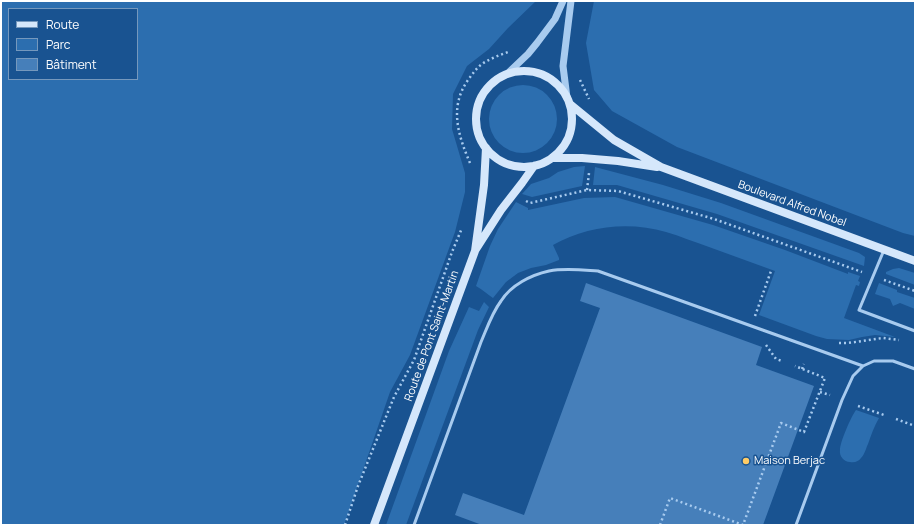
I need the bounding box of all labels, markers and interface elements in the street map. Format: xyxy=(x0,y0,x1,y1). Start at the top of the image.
legend xyxy=(8,8,138,80)
text: Route xyxy=(46,16,79,33)
text: Parc xyxy=(46,36,70,53)
text: Bâtiment xyxy=(46,56,97,73)
street label: Boulevard Alfred Nobel xyxy=(736,178,848,230)
street label: Route de Pont Saint-Martin xyxy=(402,269,462,403)
place label: Maison Berjac xyxy=(754,454,825,468)
marker: Maison Berjac xyxy=(741,456,751,466)

